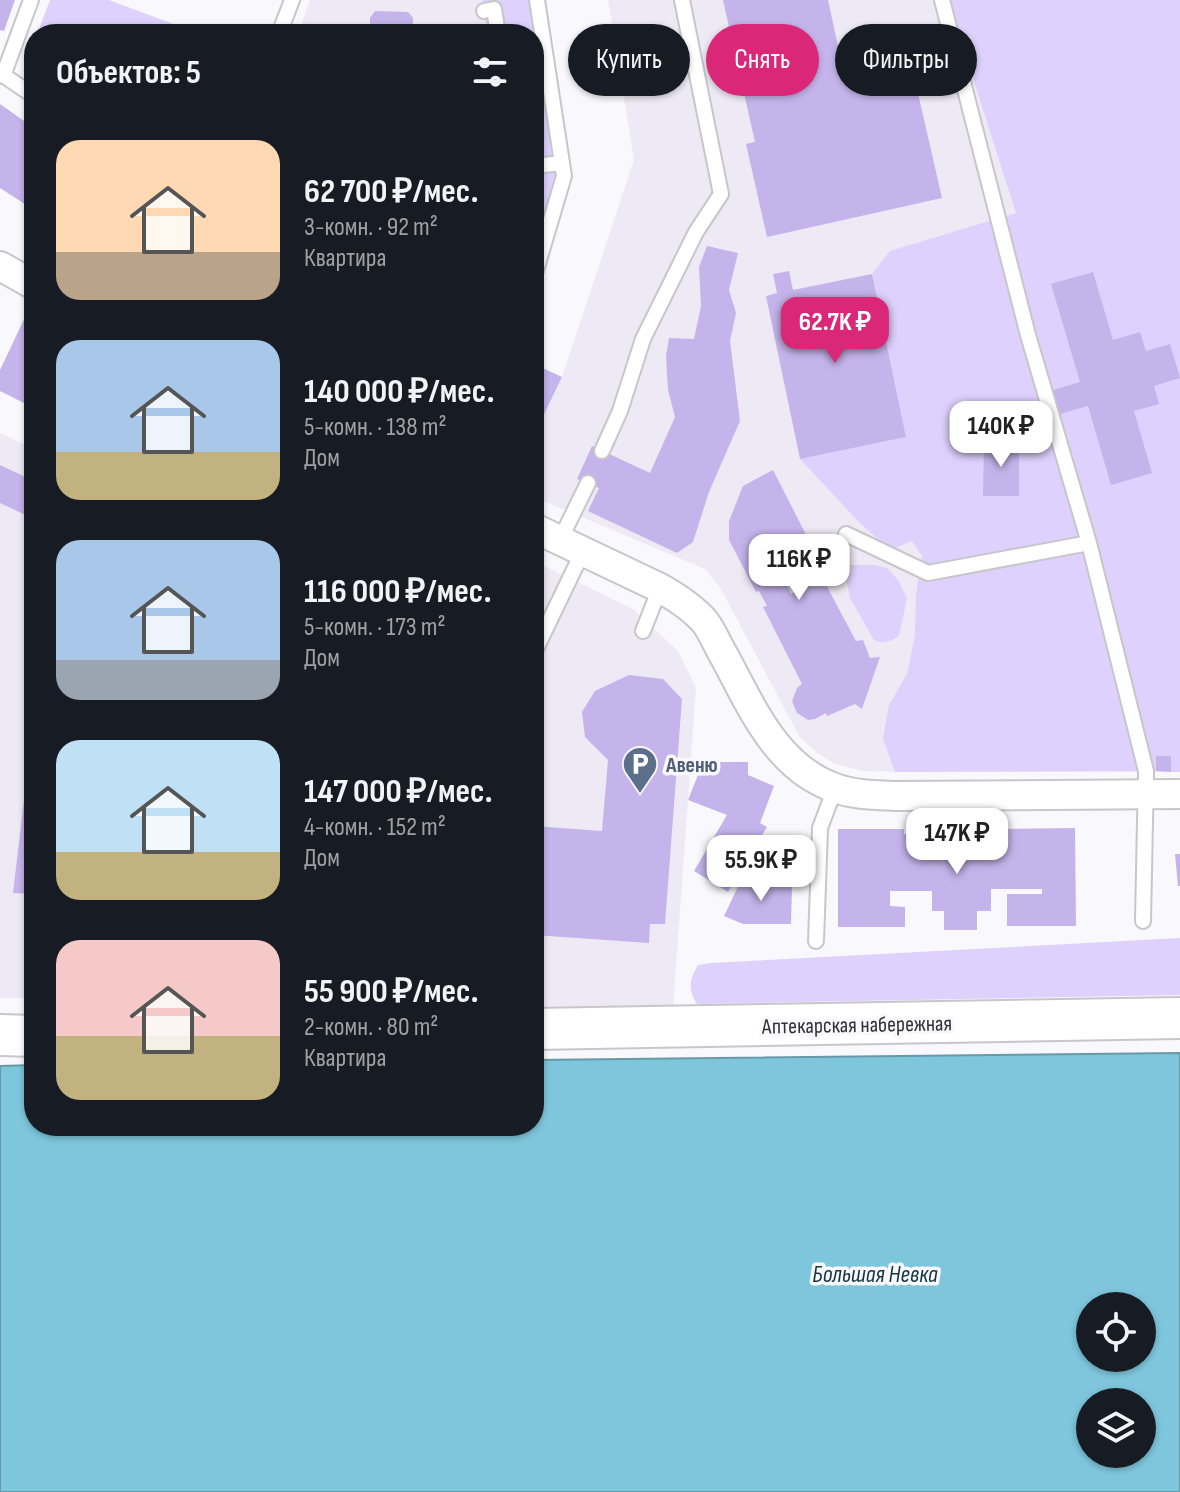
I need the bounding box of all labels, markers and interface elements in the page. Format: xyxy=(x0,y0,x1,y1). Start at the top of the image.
chip: Купить xyxy=(568,24,690,96)
chip: Снять xyxy=(706,24,819,96)
chip: Фильтры xyxy=(835,24,977,96)
icon: filters xyxy=(468,50,512,94)
text: Объектов: 5 xyxy=(56,52,201,93)
text: 62 700 ₽/мес. xyxy=(304,171,478,212)
icon: home xyxy=(120,172,216,268)
text: 3-комн. · 92 m² xyxy=(304,212,438,243)
text: Квартира xyxy=(304,243,387,274)
pin: 62.7K ₽ xyxy=(761,297,909,365)
text: 62.7K ₽ xyxy=(799,307,871,338)
text: 140 000 ₽/мес. xyxy=(304,371,494,412)
icon: home xyxy=(120,372,216,468)
pin: 140K ₽ xyxy=(936,401,1066,469)
text: 140K ₽ xyxy=(968,411,1034,442)
text: 5-комн. · 138 m² xyxy=(304,412,447,443)
text: Дом xyxy=(304,443,340,474)
pin: 116K ₽ xyxy=(734,534,864,602)
text: 116K ₽ xyxy=(767,544,831,575)
text: 116 000 ₽/мес. xyxy=(304,571,491,612)
icon: home xyxy=(120,572,216,668)
text: 5-комн. · 173 m² xyxy=(304,612,446,643)
text: Дом xyxy=(304,643,340,674)
parking icon: Авеню xyxy=(621,745,659,795)
place label: Авеню xyxy=(665,752,718,779)
text: 147 000 ₽/мес. xyxy=(304,771,493,812)
icon: home xyxy=(120,772,216,868)
pin: 147K ₽ xyxy=(892,808,1022,876)
text: 4-комн. · 152 m² xyxy=(304,812,446,843)
text: 147K ₽ xyxy=(924,818,990,849)
pin: 55.9K ₽ xyxy=(687,835,835,903)
text: Дом xyxy=(304,843,340,874)
text: 55.9K ₽ xyxy=(725,845,797,876)
text: 55 900 ₽/мес. xyxy=(304,971,479,1012)
icon: home xyxy=(120,972,216,1068)
street label: Аптекарская набережная xyxy=(761,1010,952,1041)
text: 2-комн. · 80 m² xyxy=(304,1012,438,1043)
text: Квартира xyxy=(304,1043,387,1074)
water label: Большая Невка xyxy=(812,1260,938,1289)
map controls xyxy=(1076,1292,1156,1468)
button: locate xyxy=(1076,1292,1156,1372)
button: layers xyxy=(1076,1388,1156,1468)

